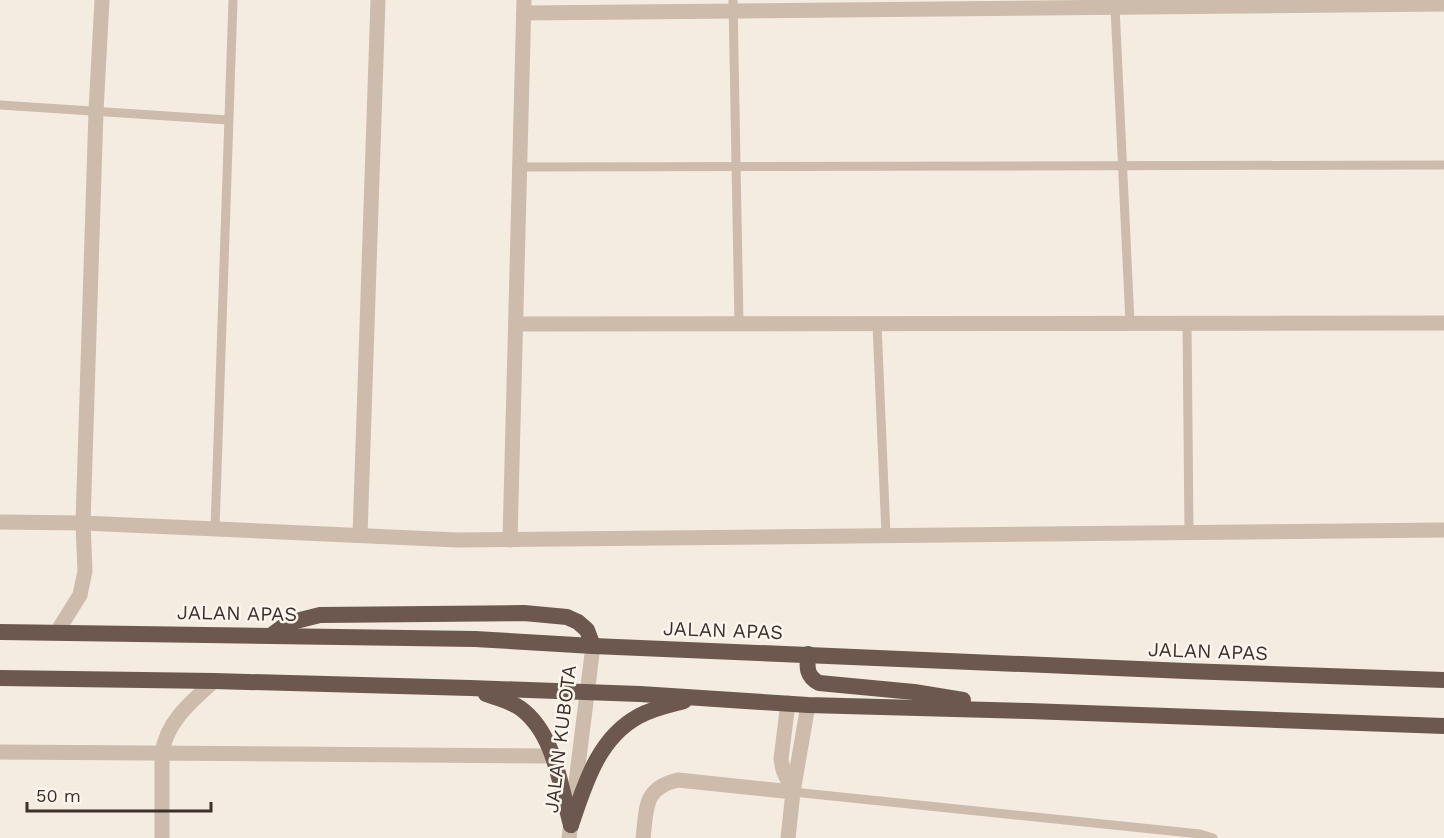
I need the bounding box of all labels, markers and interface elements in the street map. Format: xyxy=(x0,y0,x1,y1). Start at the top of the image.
street label: JALAN APAS xyxy=(177,600,297,626)
street label: JALAN APAS xyxy=(663,616,783,644)
street label: JALAN APAS xyxy=(1148,637,1268,665)
street label: JALAN KUBOTA xyxy=(539,664,581,814)
scale bar xyxy=(27,775,212,813)
text: 50 m xyxy=(36,785,81,806)

